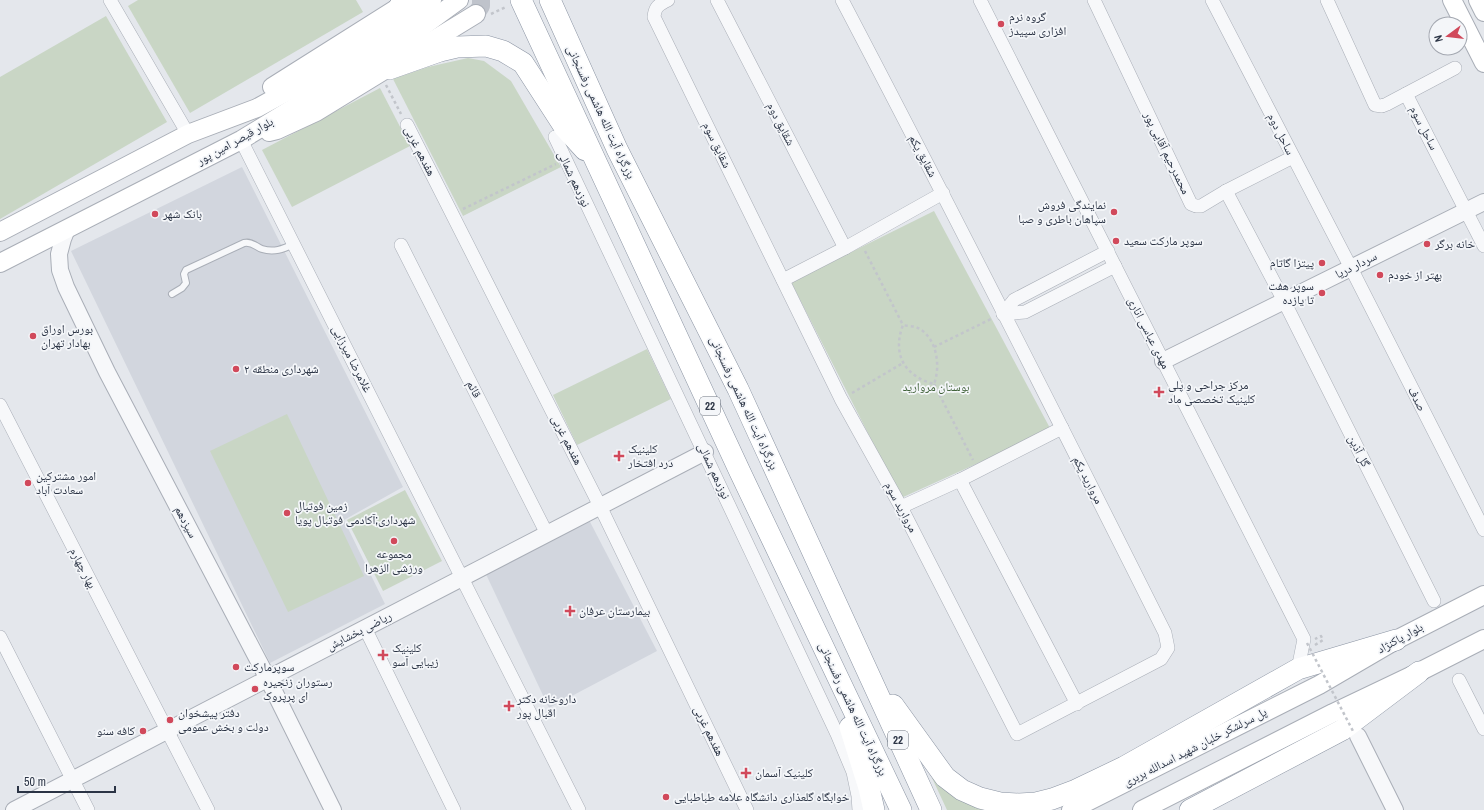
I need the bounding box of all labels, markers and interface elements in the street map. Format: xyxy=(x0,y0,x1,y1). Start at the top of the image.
place label: گروه نرم افزاری سپیدز xyxy=(1008,9,1066,39)
north arrow xyxy=(1428,16,1468,56)
marker: گروه نرم افزاری سپیدز xyxy=(996,19,1006,29)
text: N xyxy=(1431,34,1446,44)
street label: بزرگراه آیت الله هاشمی رفسنجانی xyxy=(563,43,639,181)
street label: شقایق دوم xyxy=(763,100,799,148)
street label: ساحل سوم xyxy=(1406,103,1442,153)
street label: محمدرحیم آقایی پور xyxy=(1140,108,1194,197)
street label: ساحل دوم xyxy=(1264,110,1298,158)
street label: بلوار قیصر امین پور xyxy=(193,113,276,169)
street label: شقایق سوم xyxy=(699,119,735,171)
street label: هفدهم غربی xyxy=(401,123,439,179)
street label: شقایق یکم xyxy=(905,132,941,180)
street label: نوزدهم شمالی xyxy=(554,148,594,210)
place label: نمایندگی فروش سپاهان باطری و صبا xyxy=(1018,197,1106,227)
place label: بانک شهر xyxy=(162,206,202,222)
marker: نمایندگی فروش سپاهان باطری و صبا xyxy=(1109,207,1119,217)
marker: بانک شهر xyxy=(150,209,160,219)
place label: سوپر مارکت سعید xyxy=(1124,233,1203,249)
marker: سوپر مارکت سعید xyxy=(1111,236,1121,246)
place label: خانه برگر xyxy=(1434,236,1475,252)
marker: خانه برگر xyxy=(1422,239,1432,249)
street label: سردار دریا xyxy=(1332,248,1380,282)
place label: پیتزا گاتام xyxy=(1270,255,1314,271)
marker: پیتزا گاتام xyxy=(1317,258,1327,268)
place label: بهتر از خودم xyxy=(1388,267,1442,283)
marker: بهتر از خودم xyxy=(1375,270,1385,280)
place label: سوپر هفت تا یازده xyxy=(1268,278,1314,308)
marker: سوپر هفت تا یازده xyxy=(1317,288,1327,298)
street label: مهدی عباسی اناری xyxy=(1124,294,1174,372)
place label: بورس اوراق بهادار تهران xyxy=(41,321,93,351)
street label: غلامرضا میرزایی xyxy=(328,323,376,395)
marker: بورس اوراق بهادار تهران xyxy=(28,331,38,341)
street label: بزرگراه آیت الله هاشمی رفسنجانی xyxy=(706,334,782,472)
place label: شهرداری منطقه ۲ xyxy=(244,361,319,377)
marker: شهرداری منطقه ۲ xyxy=(231,364,241,374)
street label: قائم xyxy=(463,377,485,401)
place label: مرکز جراحی و پلی کلینیک تخصصی ماد xyxy=(1168,377,1255,407)
park label: بوستان مروارید xyxy=(902,379,970,395)
street label: صدف xyxy=(1404,384,1430,414)
marker: مرکز جراحی و پلی کلینیک تخصصی ماد xyxy=(1153,386,1165,398)
road number: 22 xyxy=(700,397,720,415)
street label: هفدهم غربی xyxy=(548,412,586,468)
street label: گل آذین xyxy=(1344,432,1374,470)
street label: نوزدهم شمالی xyxy=(694,440,734,502)
place label: کلینیک درد افتخار xyxy=(627,441,673,471)
marker: کلینیک درد افتخار xyxy=(613,450,625,462)
street label: مروارید یکم xyxy=(1069,453,1107,507)
place label: امور مشترکین سعادت آباد xyxy=(36,468,96,498)
marker: امور مشترکین سعادت آباد xyxy=(23,478,33,488)
street label: مروارید سوم xyxy=(881,479,921,535)
place label: زمین فوتبال شهرداری;آکادمی فوتبال پویا xyxy=(295,498,415,528)
street label: سیزدهم xyxy=(171,503,201,541)
marker: زمین فوتبال شهرداری;آکادمی فوتبال پویا xyxy=(282,508,292,518)
marker: مجموعه ورزشی الزهرا xyxy=(389,536,399,546)
street label: بهار چهارم xyxy=(66,545,100,591)
place label: مجموعه ورزشی الزهرا xyxy=(365,546,423,576)
place label: بیمارستان عرفان xyxy=(579,603,650,619)
marker: بیمارستان عرفان xyxy=(564,605,576,617)
street label: ریاضی بخشایش xyxy=(324,608,394,654)
street label: بلوار پاکنژاد xyxy=(1374,619,1426,657)
place label: کلینیک زیبایی آسو xyxy=(392,640,439,670)
street label: بزرگراه آیت الله هاشمی رفسنجانی xyxy=(815,640,891,778)
marker: کلینیک زیبایی آسو xyxy=(377,649,389,661)
place label: سوپرمارکت xyxy=(244,659,295,675)
marker: سوپرمارکت xyxy=(231,662,241,672)
place label: رستوران زنجیره ای پرپروک xyxy=(263,674,333,704)
marker: رستوران زنجیره ای پرپروک xyxy=(250,684,260,694)
place label: داروخانه دکتر اقبال پور xyxy=(516,691,576,721)
marker: داروخانه دکتر اقبال پور xyxy=(504,701,514,711)
street label: هفدهم غربی xyxy=(690,703,728,759)
street label: پل سرلشکر خلبان شهید اسدالله بربری xyxy=(1121,704,1270,790)
place label: دفتر پیشخوان دولت و بخش عمومی xyxy=(178,705,269,735)
marker: دفتر پیشخوان دولت و بخش عمومی xyxy=(165,715,175,725)
place label: کافه سنو xyxy=(97,723,135,739)
marker: کافه سنو xyxy=(138,726,148,736)
road number: 22 xyxy=(888,731,908,749)
place label: کلینیک آسمان xyxy=(755,765,813,781)
marker: کلینیک آسمان xyxy=(740,767,752,779)
scale bar xyxy=(18,768,115,794)
text: 50 m xyxy=(24,774,46,790)
place label: خوابگاه گلعذاری دانشگاه علامه طباطبایی xyxy=(674,789,850,805)
marker: خوابگاه گلعذاری دانشگاه علامه طباطبایی xyxy=(661,792,671,802)

